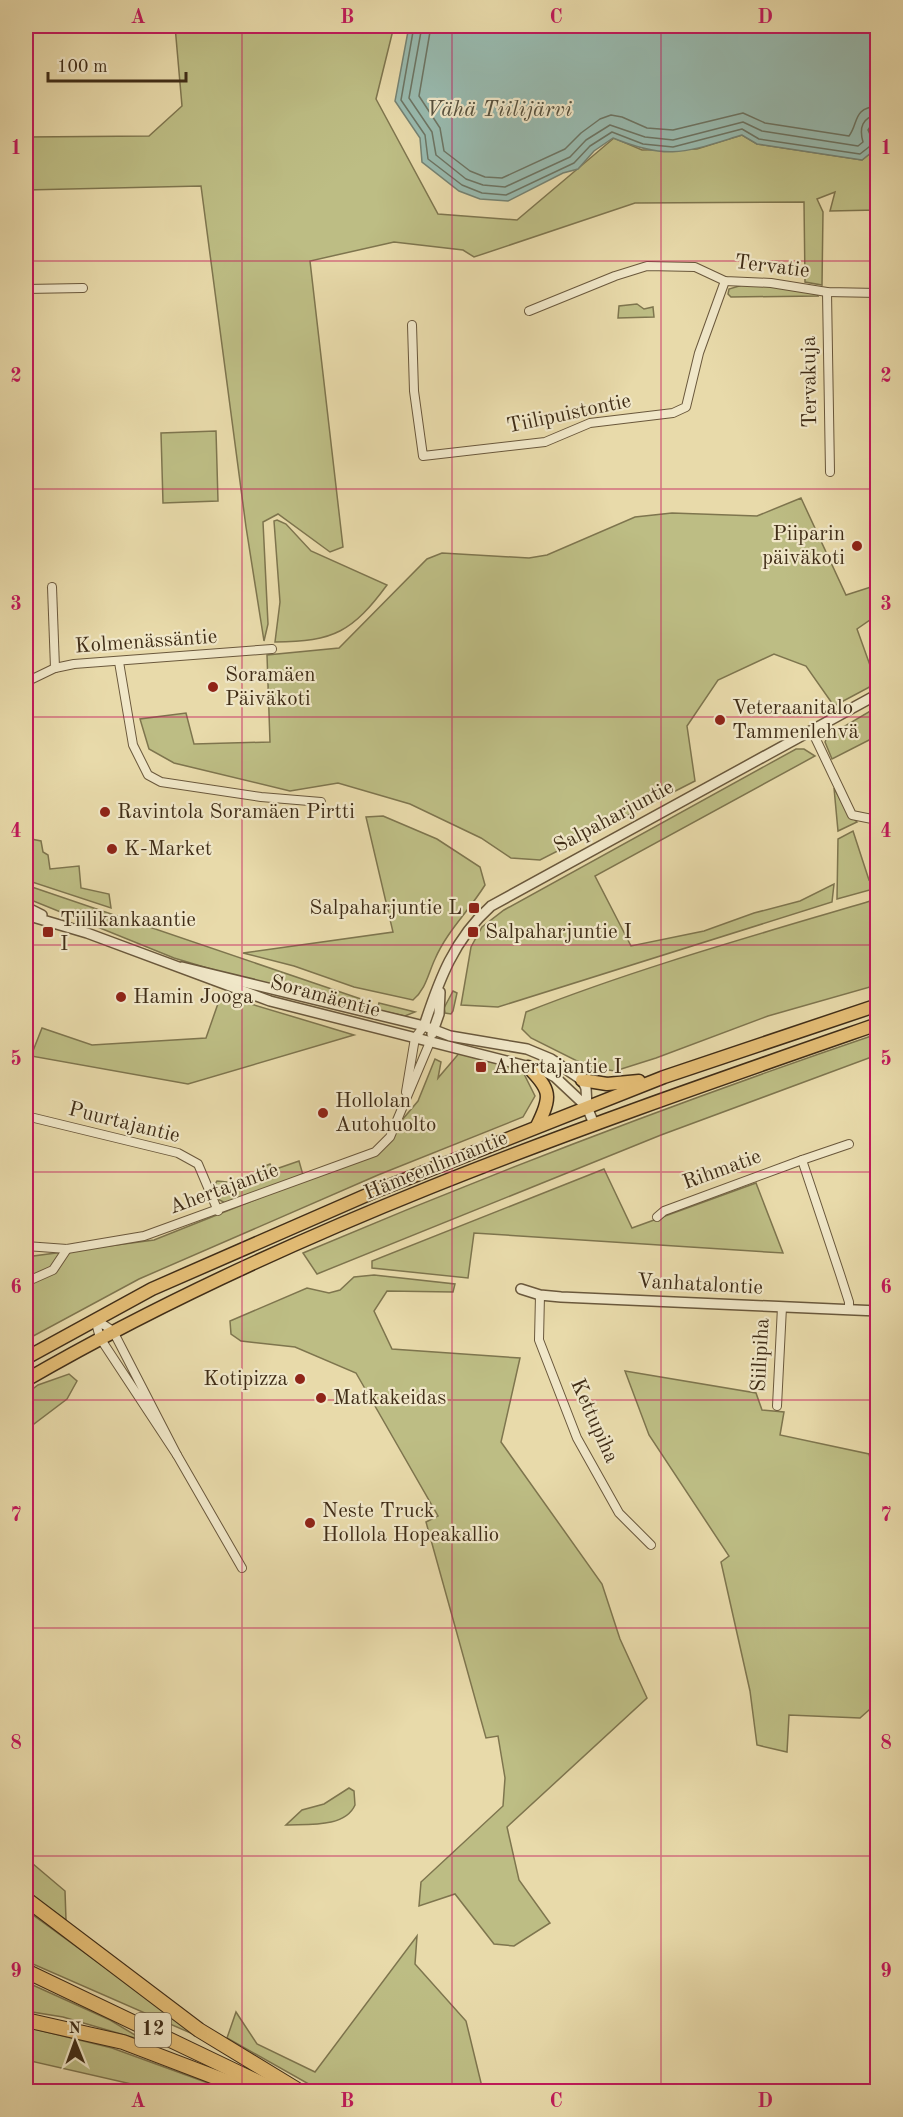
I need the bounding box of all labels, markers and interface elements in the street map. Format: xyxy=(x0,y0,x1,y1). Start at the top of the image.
text: A xyxy=(130,8,146,28)
text: B xyxy=(340,8,354,28)
text: C xyxy=(549,8,563,28)
text: D xyxy=(757,8,773,28)
scale bar xyxy=(48,45,186,83)
text: 100 m xyxy=(57,58,108,76)
water label: Vähä Tiilijärvi xyxy=(426,99,573,121)
text: 1 xyxy=(10,139,22,159)
text: 1 xyxy=(880,139,892,159)
street label: Tervatie xyxy=(733,252,811,282)
street label: Tervakuja xyxy=(799,336,821,428)
text: 2 xyxy=(10,367,22,387)
text: 2 xyxy=(880,367,892,387)
street label: Tiilipuistontie xyxy=(505,391,633,437)
place label: Piiparin päiväkoti xyxy=(762,524,845,569)
marker: Piiparin päiväkoti xyxy=(850,539,864,553)
text: 3 xyxy=(10,595,22,615)
text: 3 xyxy=(880,595,892,615)
street label: Kolmenässäntie xyxy=(74,627,218,657)
place label: Soramäen Päiväkoti xyxy=(225,665,315,710)
marker: Soramäen Päiväkoti xyxy=(206,680,220,694)
place label: Veteraanitalo Tammenlehvä xyxy=(732,698,859,743)
marker: Veteraanitalo Tammenlehvä xyxy=(713,713,727,727)
street label: Salpaharjuntie xyxy=(550,777,678,857)
place label: Ravintola Soramäen Pirtti xyxy=(117,802,355,823)
marker: Ravintola Soramäen Pirtti xyxy=(98,805,112,819)
text: 4 xyxy=(10,822,22,842)
text: 4 xyxy=(880,822,892,842)
place label: K-Market xyxy=(124,839,212,860)
marker: K-Market xyxy=(105,842,119,856)
place label: Salpaharjuntie L xyxy=(309,898,462,919)
marker: Salpaharjuntie L xyxy=(467,901,481,915)
place label: Tiilikankaantie I xyxy=(60,910,196,955)
place label: Salpaharjuntie I xyxy=(485,922,632,943)
marker: Tiilikankaantie I xyxy=(41,925,55,939)
marker: Salpaharjuntie I xyxy=(466,925,480,939)
street label: Soramäentie xyxy=(268,972,382,1022)
place label: Hamin Jooga xyxy=(133,987,253,1008)
marker: Hamin Jooga xyxy=(114,990,128,1004)
text: 5 xyxy=(10,1049,22,1070)
text: 5 xyxy=(880,1049,892,1070)
place label: Ahertajantie I xyxy=(493,1057,622,1078)
marker: Ahertajantie I xyxy=(474,1060,488,1074)
place label: Hollolan Autohuolto xyxy=(335,1091,437,1136)
street label: Puurtajantie xyxy=(66,1099,182,1147)
marker: Hollolan Autohuolto xyxy=(316,1106,330,1120)
street label: Hämeenlinnantie xyxy=(361,1128,511,1204)
street label: Rihmatie xyxy=(680,1146,764,1194)
street label: Ahertajantie xyxy=(167,1160,281,1218)
street label: Vanhatalontie xyxy=(637,1271,763,1299)
text: 6 xyxy=(10,1278,22,1298)
text: 6 xyxy=(880,1278,892,1298)
street label: Siilipiha xyxy=(749,1317,773,1393)
place label: Kotipizza xyxy=(203,1369,288,1390)
marker: Kotipizza xyxy=(293,1372,307,1386)
street label: Kettupiha xyxy=(566,1376,622,1466)
place label: Matkakeidas xyxy=(333,1388,446,1409)
marker: Matkakeidas xyxy=(314,1391,328,1405)
place label: Neste Truck Hollola Hopeakallio xyxy=(322,1501,499,1546)
text: 7 xyxy=(10,1506,22,1526)
text: 7 xyxy=(880,1506,892,1526)
marker: Neste Truck Hollola Hopeakallio xyxy=(303,1516,317,1530)
text: 8 xyxy=(10,1734,22,1754)
text: 8 xyxy=(880,1734,892,1754)
text: 9 xyxy=(10,1962,22,1982)
text: 9 xyxy=(880,1962,892,1982)
north arrow xyxy=(45,2012,105,2072)
road number: 12 xyxy=(135,2013,171,2047)
text: N xyxy=(69,2021,82,2037)
text: A xyxy=(130,2092,146,2112)
text: B xyxy=(340,2092,354,2112)
text: C xyxy=(549,2092,563,2112)
text: D xyxy=(757,2092,773,2112)

